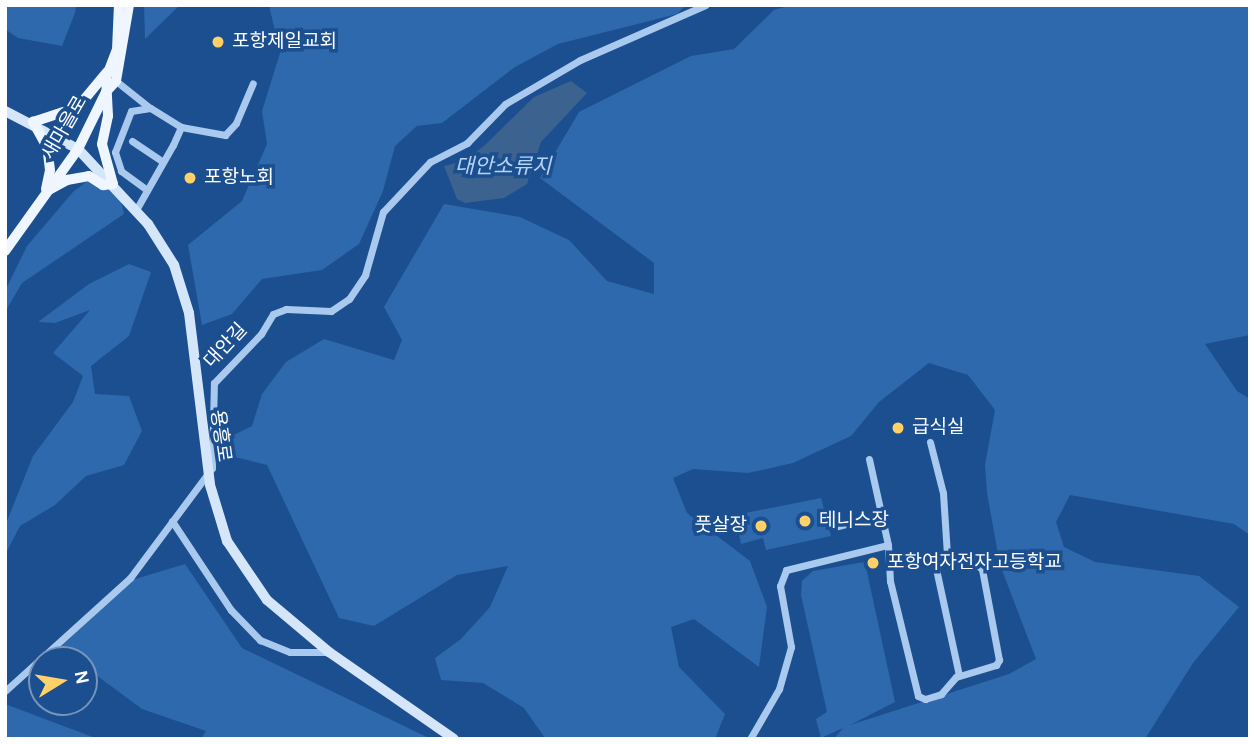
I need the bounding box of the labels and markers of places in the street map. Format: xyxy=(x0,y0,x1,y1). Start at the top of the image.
place label: 포항제일교회 xyxy=(232,31,337,53)
marker: 포항제일교회 xyxy=(210,34,226,50)
place label: 포항노회 xyxy=(204,167,274,189)
marker: 포항노회 xyxy=(182,170,198,186)
place label: 급식실 xyxy=(912,417,964,439)
marker: 급식실 xyxy=(890,420,906,436)
place label: 테니스장 xyxy=(819,510,889,532)
marker: 테니스장 xyxy=(797,513,813,529)
place label: 풋살장 xyxy=(695,515,747,537)
marker: 풋살장 xyxy=(753,518,769,534)
place label: 포항여자전자고등학교 xyxy=(887,552,1062,574)
marker: 포항여자전자고등학교 xyxy=(865,555,881,571)

